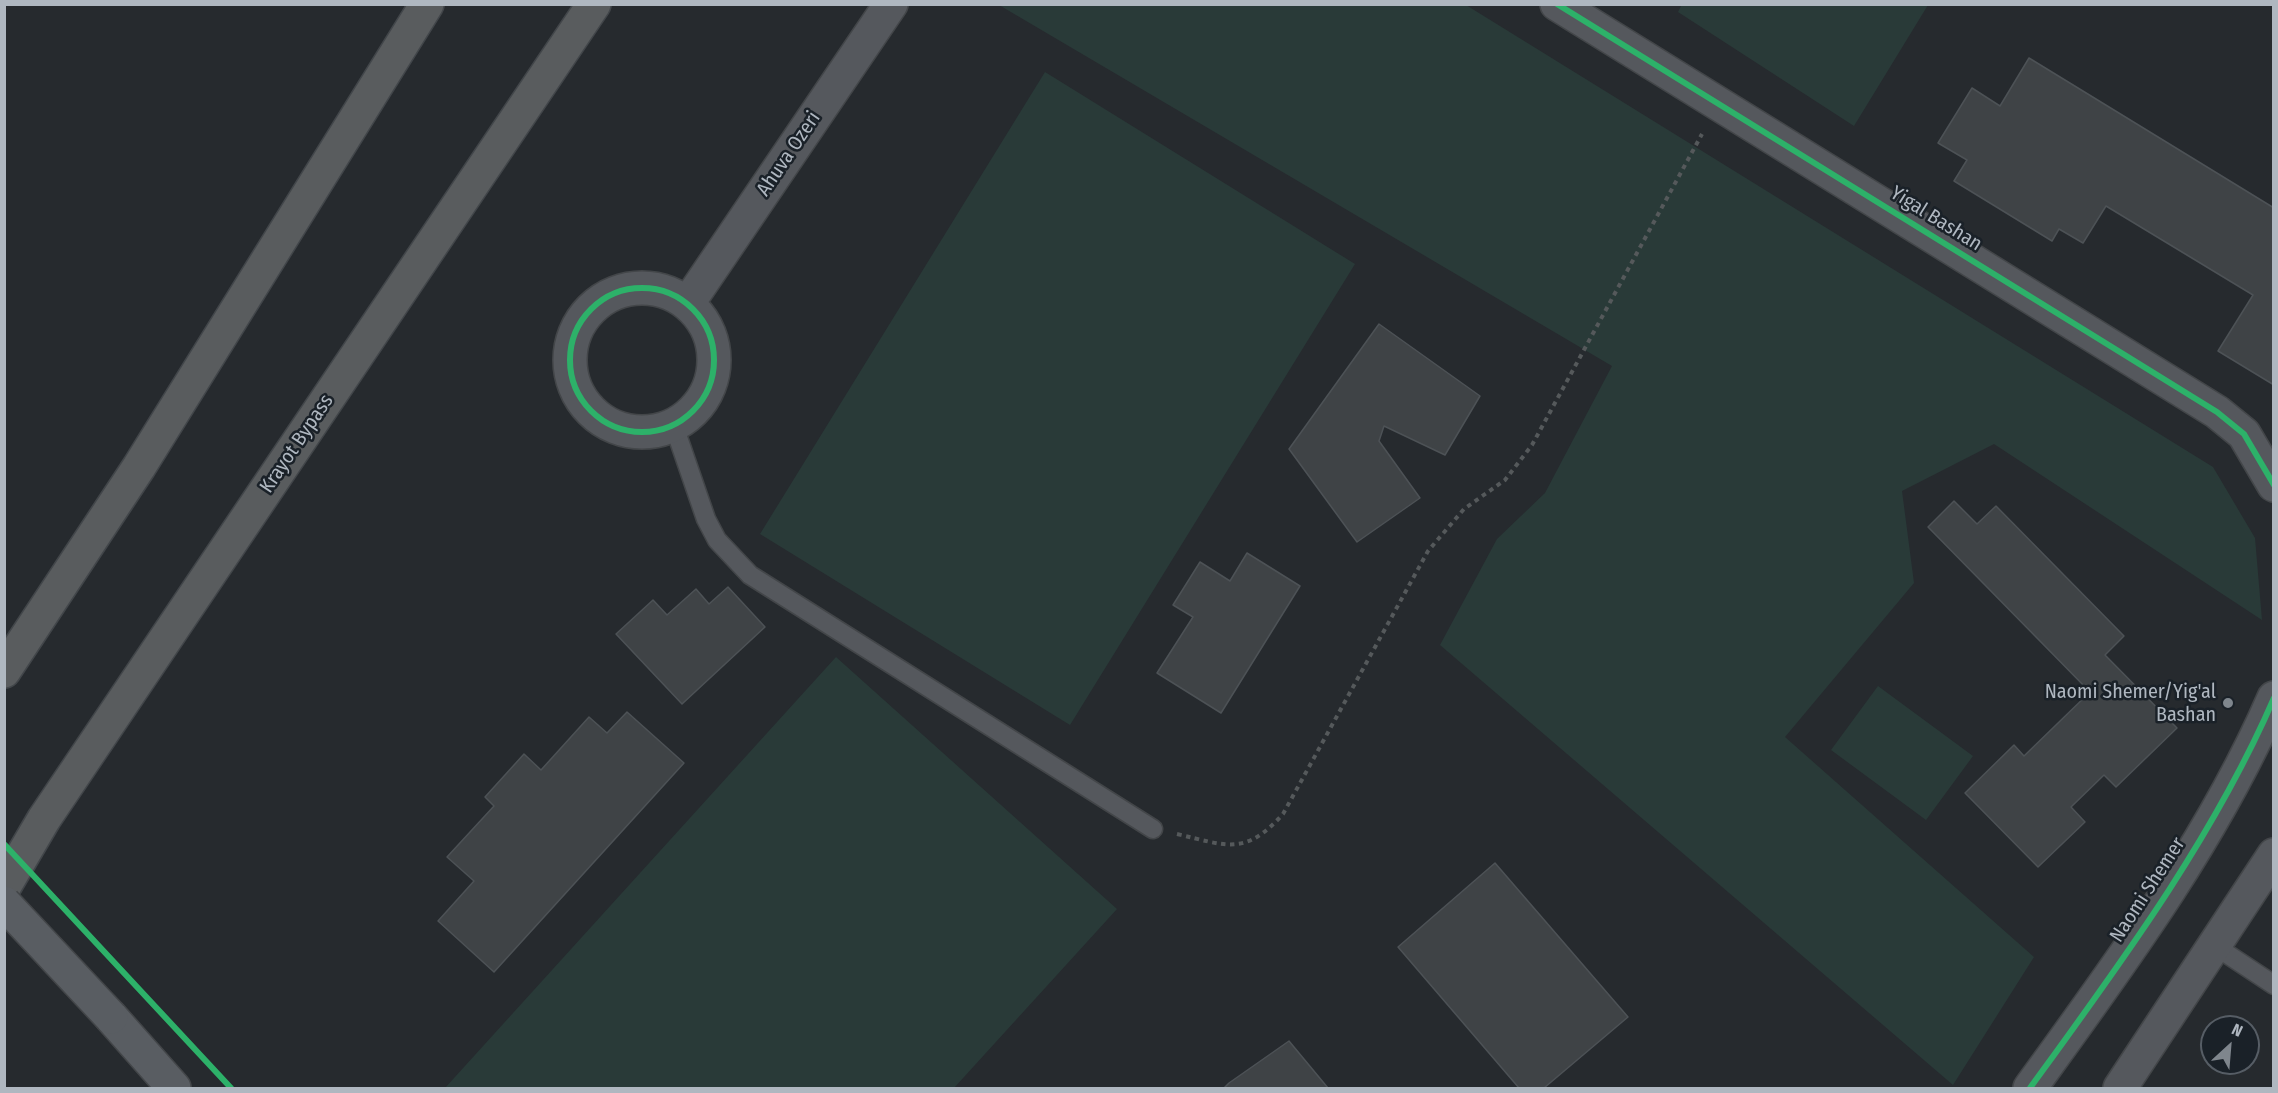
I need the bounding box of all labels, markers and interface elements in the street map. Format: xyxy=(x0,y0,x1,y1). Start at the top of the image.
street label: Ahuva Ozeri xyxy=(752,107,826,201)
street label: Yigal Bashan xyxy=(1886,181,1986,257)
street label: Krayot Bypass xyxy=(255,390,339,498)
place label: Naomi Shemer/Yig'al Bashan xyxy=(2045,680,2216,727)
marker: Naomi Shemer/Yig'al Bashan xyxy=(2221,696,2235,710)
street label: Naomi Shemer xyxy=(2105,833,2191,947)
north arrow xyxy=(2200,1015,2260,1075)
text: N xyxy=(2229,1020,2246,1041)

